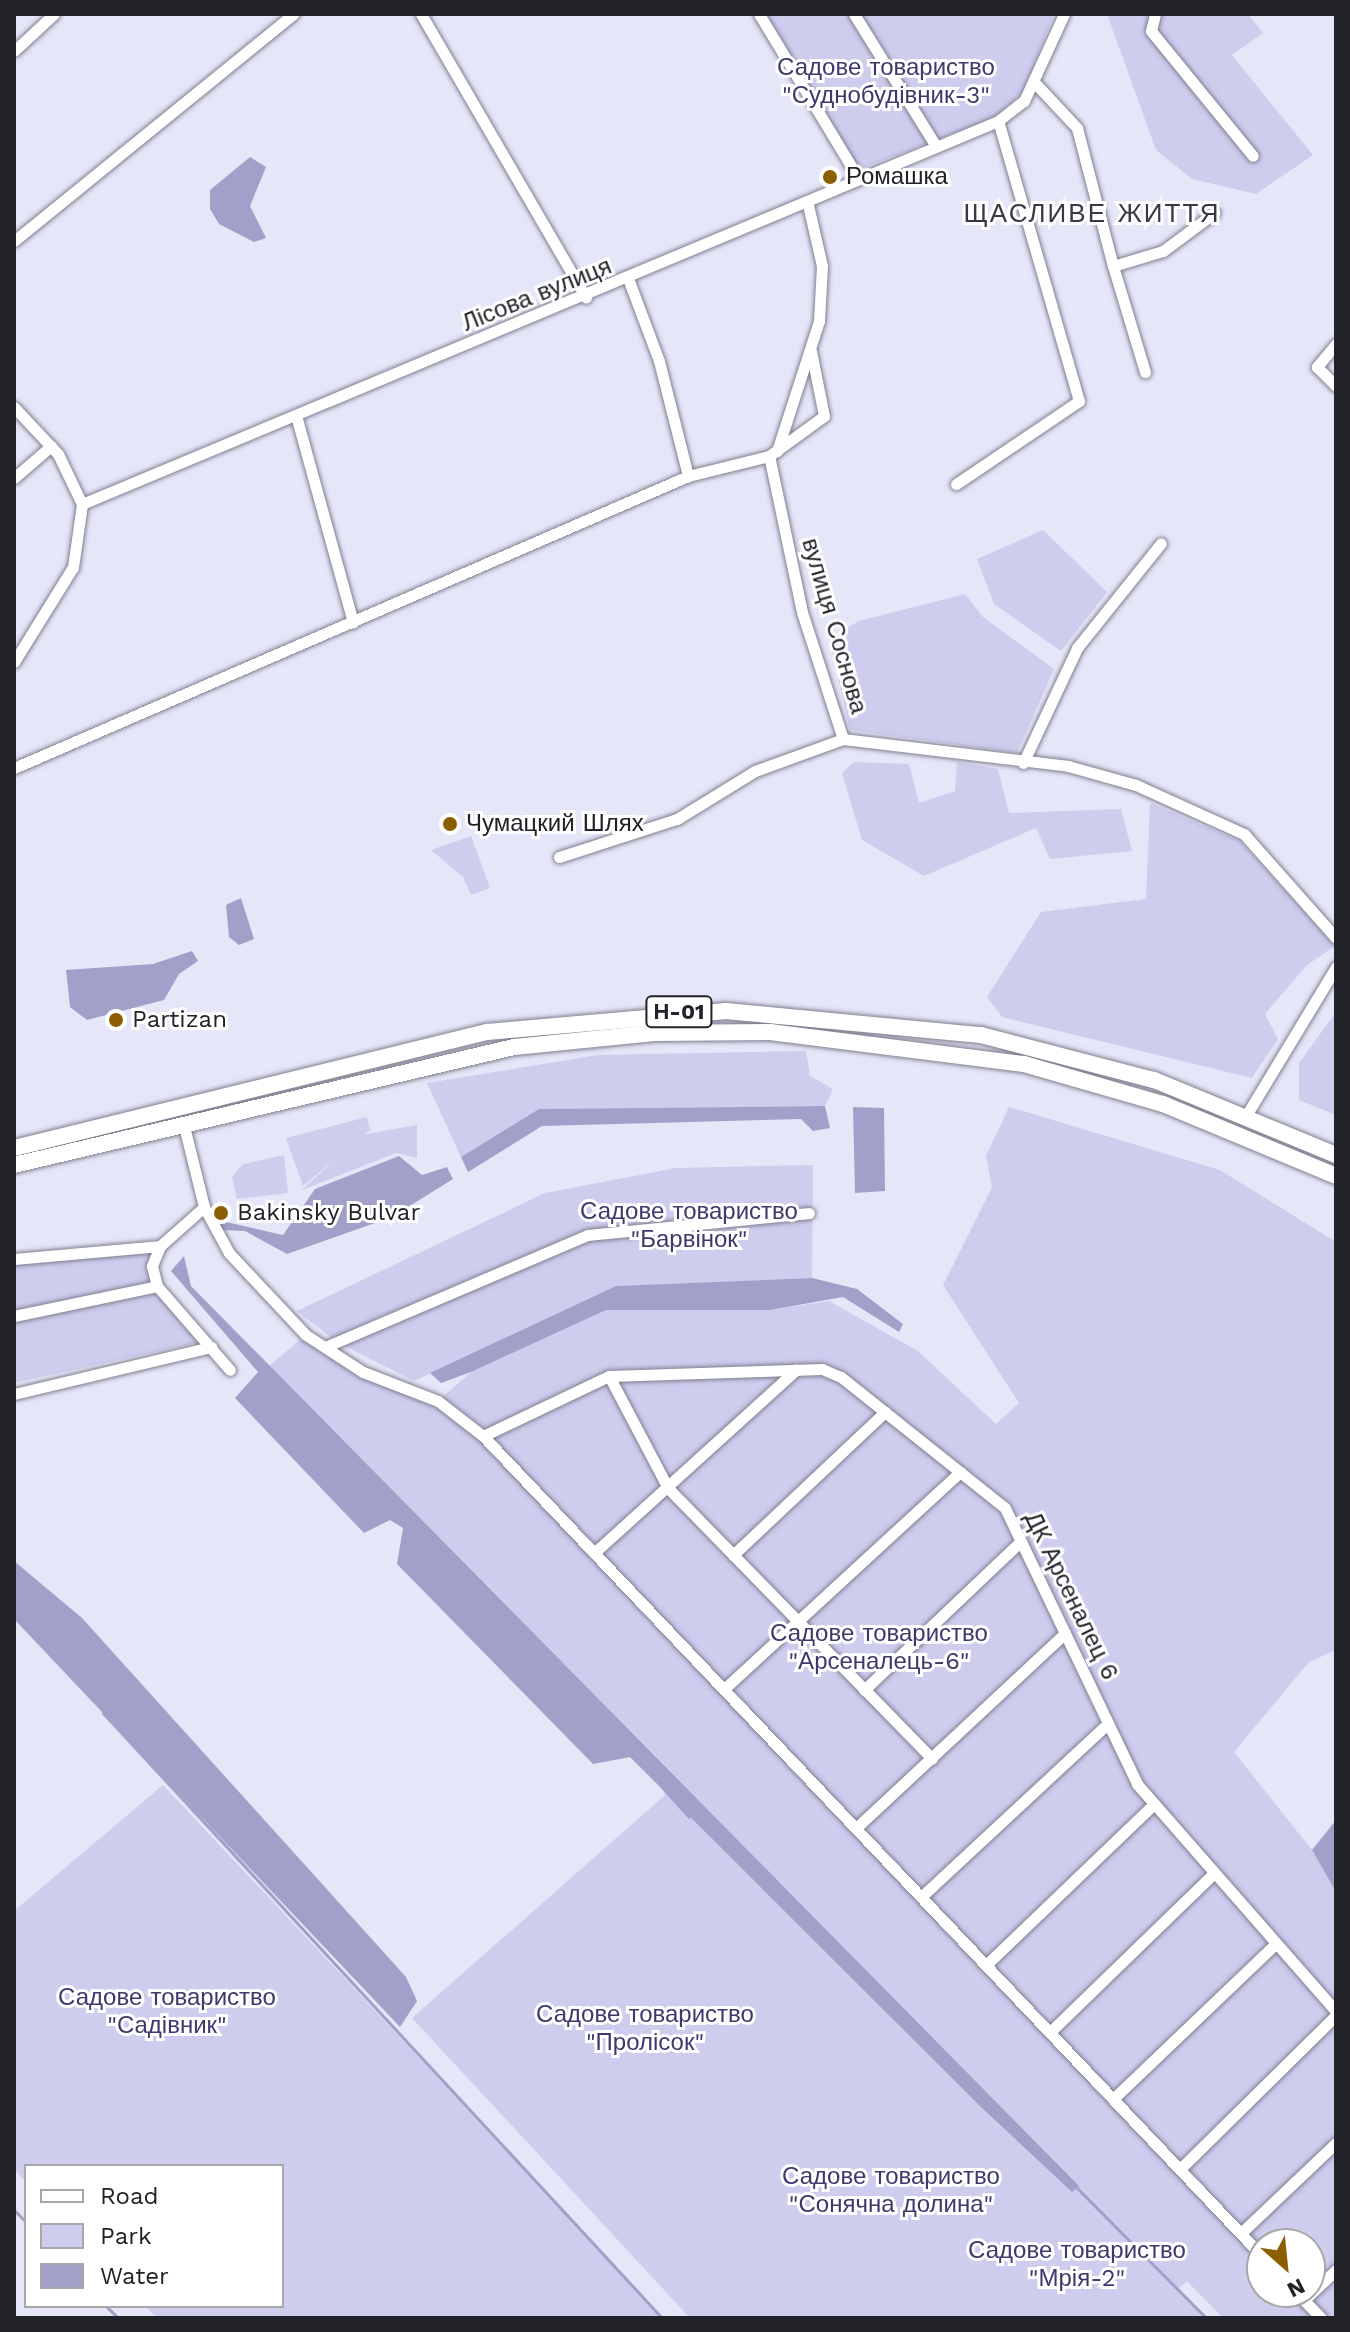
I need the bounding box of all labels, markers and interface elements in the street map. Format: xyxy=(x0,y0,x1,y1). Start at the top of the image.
park label: Садове товариство "Суднобудівник-3" xyxy=(777,54,995,110)
place label: Ромашка xyxy=(846,163,948,191)
marker: Ромашка xyxy=(821,168,839,186)
district label: ЩАСЛИВЕ ЖИТТЯ xyxy=(963,198,1221,230)
street label: Лісова вулиця xyxy=(458,252,616,338)
street label: вулиця Соснова xyxy=(795,535,873,717)
place label: Чумацкий Шлях xyxy=(466,810,644,838)
marker: Чумацкий Шлях xyxy=(441,815,459,833)
road number: Н-01 xyxy=(645,994,713,1030)
place label: Partizan xyxy=(132,1006,227,1034)
marker: Partizan xyxy=(107,1011,125,1029)
park label: Садове товариство "Барвінок" xyxy=(580,1198,798,1254)
place label: Bakinsky Bulvar xyxy=(237,1199,421,1227)
marker: Bakinsky Bulvar xyxy=(212,1204,230,1222)
street label: ДК Арсеналец 6 xyxy=(1018,1507,1124,1685)
park label: Садове товариство "Арсеналець-6" xyxy=(770,1620,988,1676)
park label: Садове товариство "Садівник" xyxy=(58,1984,276,2040)
park label: Садове товариство "Пролісок" xyxy=(536,2001,754,2057)
park label: Садове товариство "Сонячна долина" xyxy=(782,2163,1000,2219)
legend xyxy=(24,2164,284,2308)
text: Road xyxy=(100,2182,159,2210)
text: Park xyxy=(100,2222,152,2250)
north arrow xyxy=(1246,2228,1326,2308)
park label: Садове товариство "Мрія-2" xyxy=(968,2237,1186,2293)
text: Water xyxy=(100,2262,169,2290)
text: N xyxy=(1283,2273,1309,2303)

